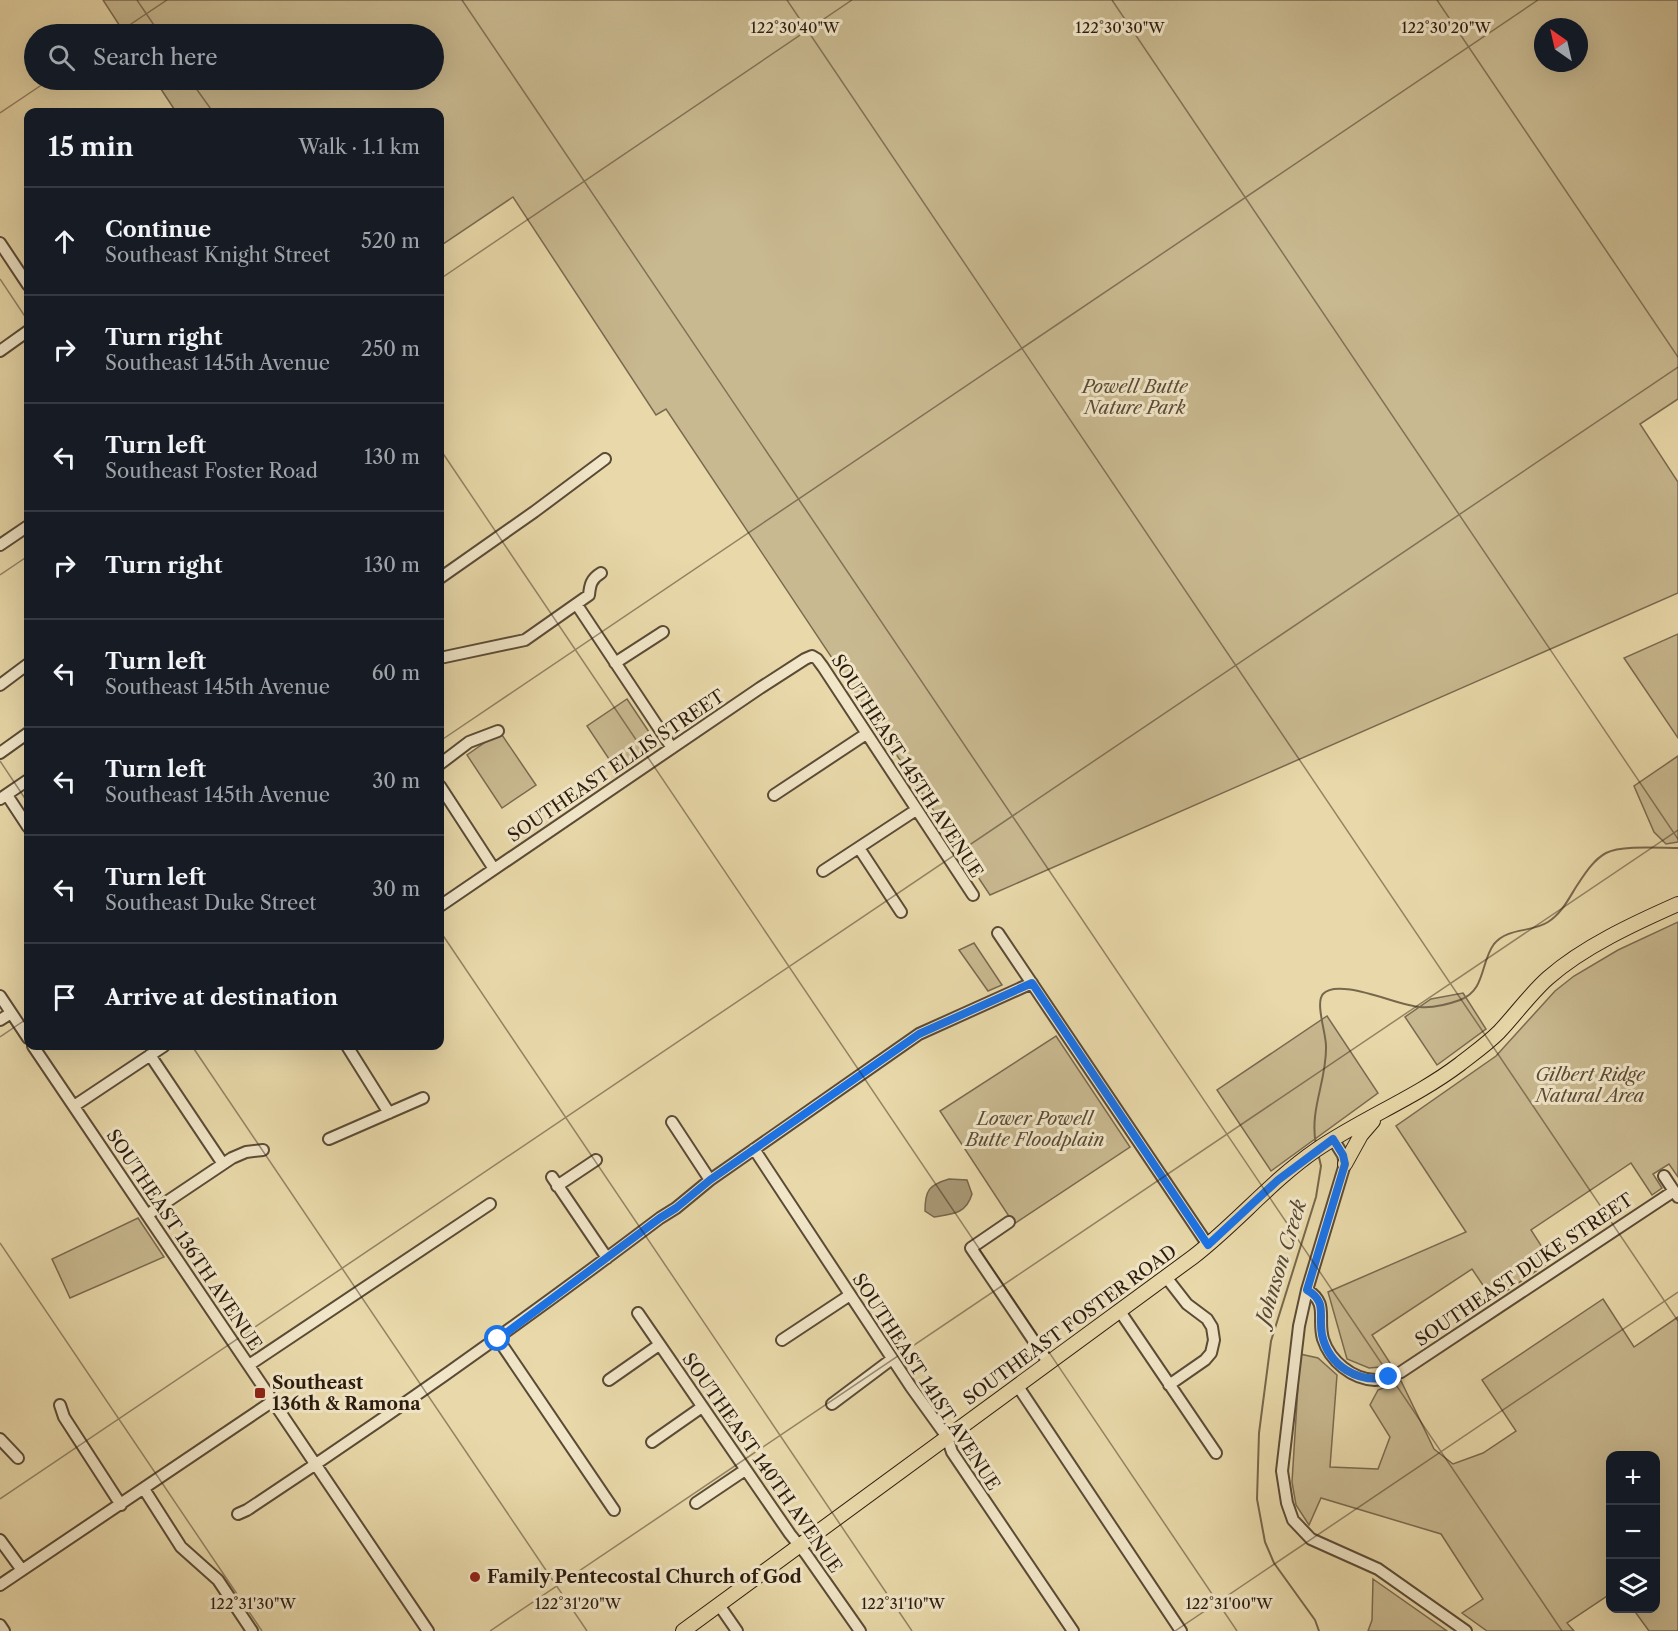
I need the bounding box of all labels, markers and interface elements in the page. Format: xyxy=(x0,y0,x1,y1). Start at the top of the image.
text: 122°30'40"W xyxy=(751,18,840,37)
text: 122°30'30"W xyxy=(1075,18,1165,37)
text: 122°30'20"W xyxy=(1401,18,1491,37)
north arrow xyxy=(1534,18,1588,72)
search box xyxy=(24,24,444,90)
icon: search xyxy=(45,41,78,74)
text: Search here xyxy=(93,44,218,71)
text: 15 min xyxy=(48,131,134,163)
text: Walk · 1.1 km xyxy=(298,135,420,159)
text: Continue xyxy=(105,216,211,243)
icon: ahead xyxy=(48,225,81,258)
text: 520 m xyxy=(361,229,420,253)
text: Southeast Knight Street xyxy=(105,243,330,267)
text: Turn right xyxy=(105,324,223,351)
icon: right xyxy=(48,333,81,366)
text: 250 m xyxy=(361,337,420,361)
text: Southeast 145th Avenue xyxy=(105,351,330,375)
park label: Powell Butte Nature Park xyxy=(1080,376,1189,419)
text: Turn left xyxy=(105,432,206,459)
icon: left xyxy=(48,441,81,474)
text: 130 m xyxy=(364,445,420,469)
text: Southeast Foster Road xyxy=(105,459,318,483)
icon: right xyxy=(48,549,81,582)
text: Turn right xyxy=(105,552,223,579)
text: 130 m xyxy=(364,553,420,577)
text: Turn left xyxy=(105,648,206,675)
street label: SOUTHEAST 145TH AVENUE xyxy=(826,650,988,882)
icon: left xyxy=(48,657,81,690)
text: 60 m xyxy=(372,661,420,685)
text: Southeast 145th Avenue xyxy=(105,675,330,699)
street label: SOUTHEAST ELLIS STREET xyxy=(503,685,729,847)
text: Turn left xyxy=(105,756,206,783)
icon: left xyxy=(48,765,81,798)
text: 30 m xyxy=(372,769,420,793)
text: Southeast 145th Avenue xyxy=(105,783,330,807)
text: Turn left xyxy=(105,864,206,891)
icon: left xyxy=(48,873,81,906)
text: 30 m xyxy=(372,877,420,901)
text: Southeast Duke Street xyxy=(105,891,316,915)
icon: arrive xyxy=(48,981,81,1014)
text: Arrive at destination xyxy=(105,984,338,1011)
park label: Gilbert Ridge Natural Area xyxy=(1534,1064,1646,1107)
park label: Lower Powell Butte Floodplain xyxy=(964,1108,1104,1151)
street label: SOUTHEAST 136TH AVENUE xyxy=(102,1125,266,1355)
street label: SOUTHEAST DUKE STREET xyxy=(1411,1188,1638,1351)
water label: Johnson Creek xyxy=(1249,1196,1312,1333)
street label: SOUTHEAST FOSTER ROAD xyxy=(959,1240,1181,1410)
street label: SOUTHEAST 141ST AVENUE xyxy=(847,1269,1005,1495)
route start xyxy=(484,1325,510,1351)
street label: SOUTHEAST 140TH AVENUE xyxy=(677,1349,847,1577)
route end xyxy=(1375,1363,1401,1389)
place label: Southeast 136th & Ramona xyxy=(272,1372,421,1415)
marker: Southeast 136th & Ramona xyxy=(253,1386,267,1400)
map controls xyxy=(1606,1451,1660,1613)
button: + xyxy=(1606,1451,1660,1505)
button: − xyxy=(1606,1505,1660,1559)
button: layers xyxy=(1606,1559,1660,1613)
place label: Family Pentecostal Church of God xyxy=(487,1566,802,1588)
marker: Family Pentecostal Church of God xyxy=(468,1570,482,1584)
text: 122°31'30"W xyxy=(210,1594,297,1613)
text: 122°31'20"W xyxy=(535,1594,622,1613)
text: 122°31'10"W xyxy=(861,1594,946,1613)
text: 122°31'00"W xyxy=(1185,1594,1273,1613)

